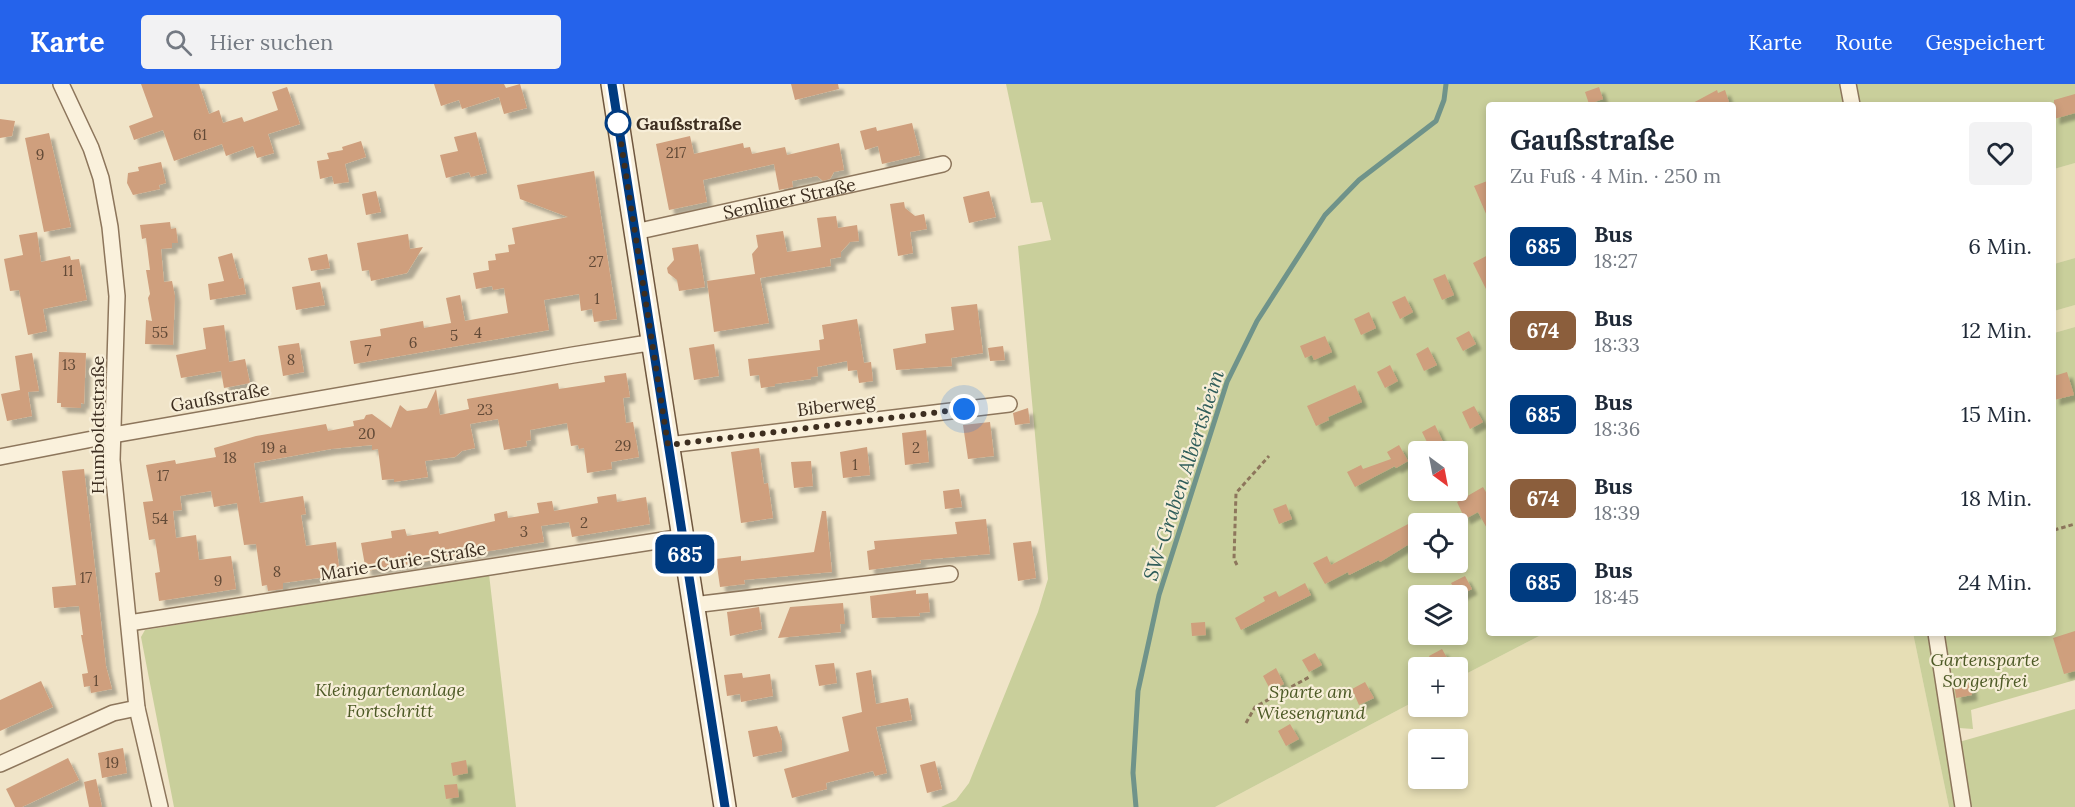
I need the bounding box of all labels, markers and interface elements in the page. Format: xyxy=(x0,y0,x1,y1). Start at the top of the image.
search box xyxy=(141,15,561,69)
text: Karte xyxy=(30,24,105,60)
icon: search xyxy=(162,26,195,59)
text: Hier suchen xyxy=(210,28,333,56)
text: Karte xyxy=(1748,29,1802,56)
text: Route xyxy=(1835,29,1893,56)
text: Gespeichert xyxy=(1926,29,2045,56)
marker: Gaußstraße xyxy=(605,110,631,136)
place label: Gaußstraße xyxy=(636,112,742,135)
text: Gaußstraße xyxy=(1510,122,1674,158)
button: heart xyxy=(1969,122,2032,185)
house number: 61 xyxy=(193,125,207,144)
house number: 217 xyxy=(666,143,686,162)
house number: 9 xyxy=(36,145,44,164)
text: Zu Fuß · 4 Min. · 250 m xyxy=(1510,163,1721,188)
street label: Semliner Straße xyxy=(721,172,858,224)
text: Bus xyxy=(1594,220,1633,248)
text: 6 Min. xyxy=(1968,232,2032,260)
text: 685 xyxy=(1525,233,1561,260)
text: 18:27 xyxy=(1594,248,1637,273)
house number: 27 xyxy=(589,252,604,271)
house number: 11 xyxy=(63,261,73,280)
house number: 1 xyxy=(594,289,600,308)
text: Bus xyxy=(1594,304,1633,332)
text: 12 Min. xyxy=(1961,316,2032,344)
text: 674 xyxy=(1526,317,1560,344)
house number: 55 xyxy=(152,323,168,342)
house number: 4 xyxy=(474,323,482,342)
house number: 5 xyxy=(450,326,458,345)
text: 18:33 xyxy=(1594,332,1640,357)
house number: 6 xyxy=(409,333,417,352)
house number: 7 xyxy=(365,341,372,360)
house number: 8 xyxy=(287,350,295,369)
house number: 13 xyxy=(62,355,76,374)
street label: Humboldtstraße xyxy=(86,356,109,494)
water label: SW-Graben Albertsheim xyxy=(1137,366,1229,583)
street label: Gaußstraße xyxy=(169,377,272,417)
text: Bus xyxy=(1594,388,1633,416)
street label: Biberweg xyxy=(796,389,877,421)
your location xyxy=(949,394,979,424)
house number: 23 xyxy=(477,400,493,419)
text: 15 Min. xyxy=(1961,400,2032,428)
text: 685 xyxy=(1525,401,1561,428)
text: 18:36 xyxy=(1594,416,1640,441)
house number: 20 xyxy=(358,424,376,443)
house number: 29 xyxy=(615,436,631,455)
house number: 19 a xyxy=(261,438,287,457)
house number: 2 xyxy=(912,438,920,457)
north arrow xyxy=(1408,441,1468,501)
map controls xyxy=(1408,441,1468,789)
house number: 18 xyxy=(223,448,237,467)
house number: 1 xyxy=(852,455,858,474)
house number: 17 xyxy=(157,466,169,485)
text: Bus xyxy=(1594,472,1633,500)
text: 18 Min. xyxy=(1961,484,2032,512)
text: 674 xyxy=(1526,485,1560,512)
text: 18:39 xyxy=(1594,500,1640,525)
house number: 54 xyxy=(152,509,168,528)
house number: 2 xyxy=(580,513,588,532)
button: locate xyxy=(1408,513,1468,573)
house number: 3 xyxy=(520,522,528,541)
line badge: 685 xyxy=(650,534,720,574)
street label: Marie-Curie-Straße xyxy=(318,536,488,585)
text: 685 xyxy=(667,541,703,568)
text: Bus xyxy=(1594,556,1633,584)
house number: 8 xyxy=(273,562,281,581)
house number: 17 xyxy=(80,568,92,587)
text: 24 Min. xyxy=(1958,568,2032,596)
text: 685 xyxy=(1525,569,1561,596)
house number: 9 xyxy=(214,571,222,590)
text: 18:45 xyxy=(1594,584,1639,609)
button: layers xyxy=(1408,585,1468,645)
park label: Gartensparte Sorgenfrei xyxy=(1931,648,2040,692)
button: + xyxy=(1408,657,1468,717)
house number: 1 xyxy=(93,671,99,690)
park label: Kleingartenanlage Fortschritt xyxy=(315,678,465,722)
park label: Sparte am Wiesengrund xyxy=(1257,680,1365,724)
button: − xyxy=(1408,729,1468,789)
house number: 19 xyxy=(105,753,119,772)

